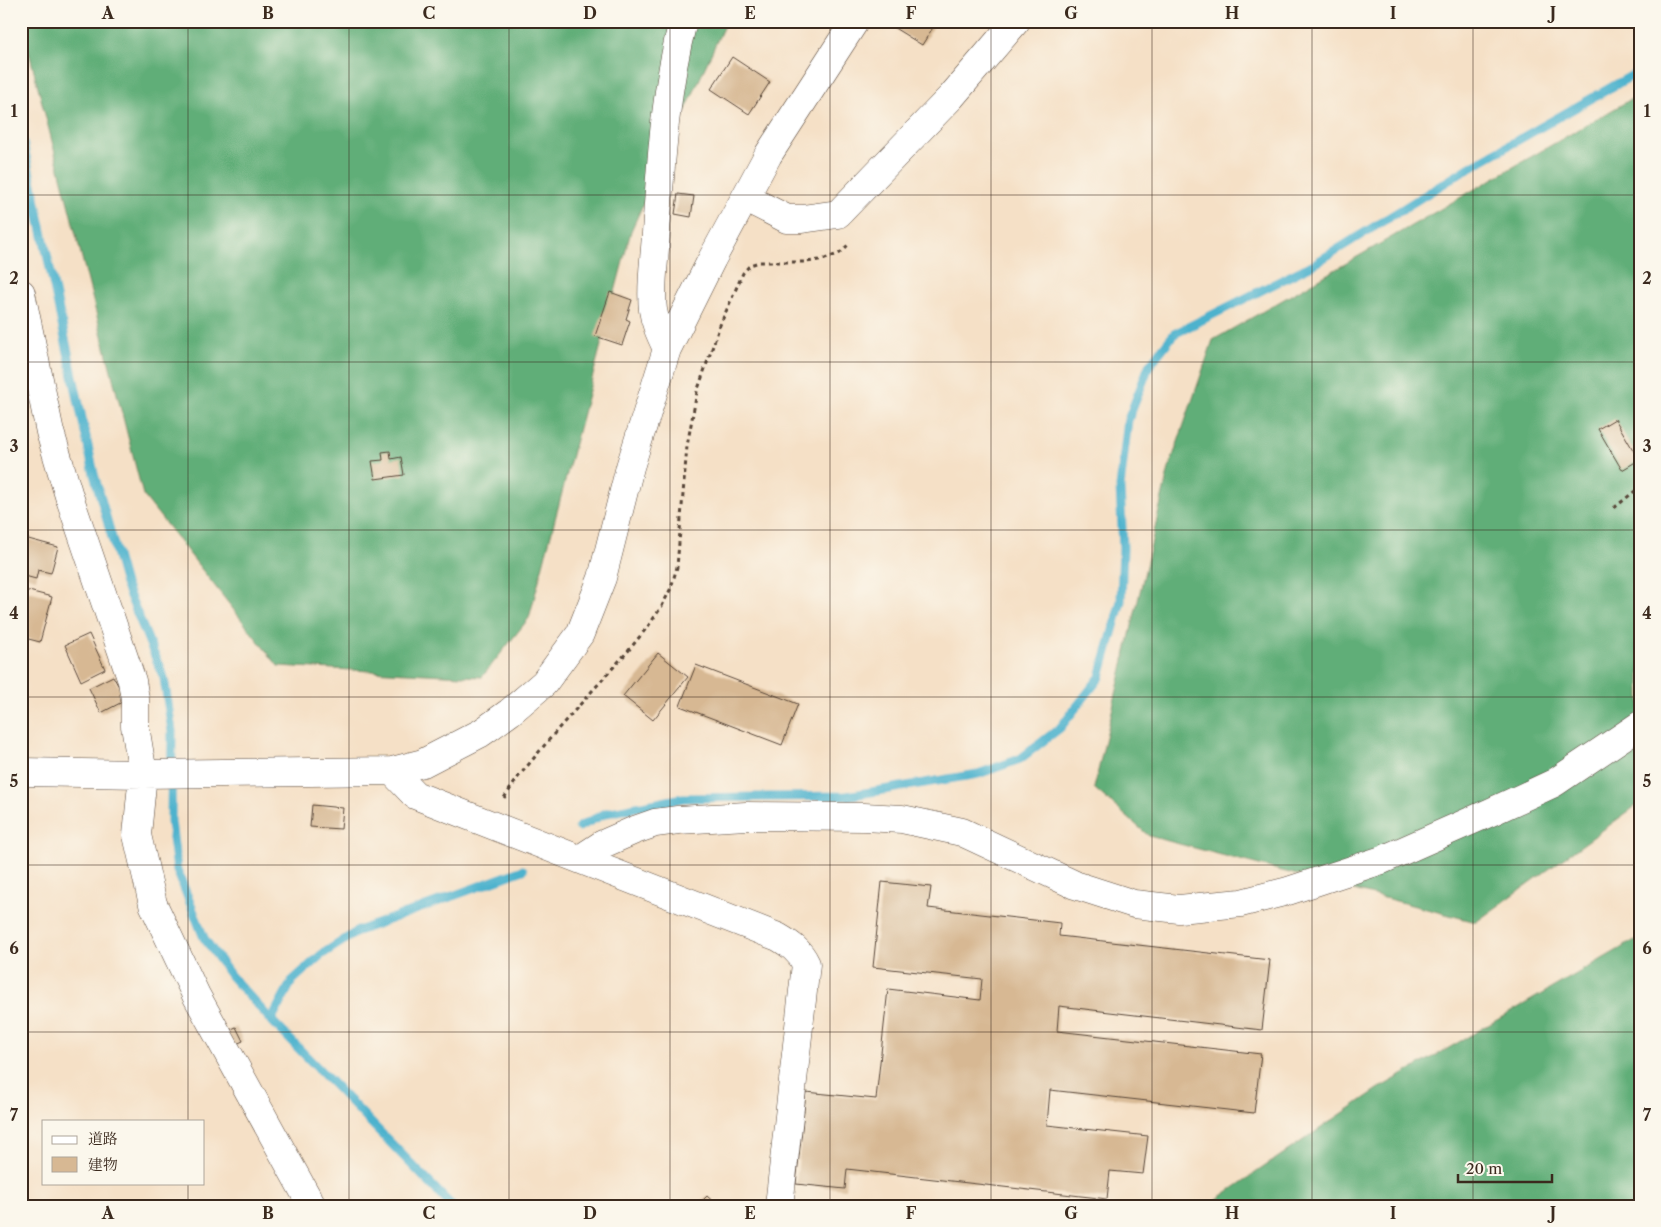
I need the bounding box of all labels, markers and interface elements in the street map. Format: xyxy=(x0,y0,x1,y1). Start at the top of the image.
text: A xyxy=(101,3,115,23)
text: B xyxy=(262,3,274,23)
text: C xyxy=(423,3,435,23)
text: D xyxy=(583,3,597,23)
text: E xyxy=(744,3,756,23)
text: F xyxy=(906,3,917,23)
text: G xyxy=(1064,3,1078,23)
text: H xyxy=(1225,3,1239,23)
text: I xyxy=(1390,3,1397,23)
text: J xyxy=(1547,3,1556,23)
text: 1 xyxy=(10,101,18,121)
text: 1 xyxy=(1643,101,1651,121)
text: 2 xyxy=(9,268,19,288)
text: 2 xyxy=(1642,268,1652,288)
text: 3 xyxy=(9,436,19,456)
text: 3 xyxy=(1642,436,1652,456)
text: 4 xyxy=(9,603,19,623)
text: 4 xyxy=(1642,603,1652,623)
text: 5 xyxy=(10,771,19,791)
text: 5 xyxy=(1643,771,1652,791)
text: 6 xyxy=(9,938,19,958)
text: 6 xyxy=(1642,938,1652,958)
text: 7 xyxy=(10,1105,19,1125)
text: 7 xyxy=(1643,1105,1652,1125)
legend xyxy=(42,1120,205,1184)
text: 道路 xyxy=(88,1129,118,1148)
scale bar xyxy=(1458,1152,1552,1184)
text: 建物 xyxy=(88,1155,118,1174)
text: 20 m xyxy=(1466,1159,1502,1178)
text: A xyxy=(101,1203,115,1223)
text: B xyxy=(262,1203,274,1223)
text: C xyxy=(423,1203,435,1223)
text: D xyxy=(583,1203,597,1223)
text: E xyxy=(744,1203,756,1223)
text: F xyxy=(906,1203,917,1223)
text: G xyxy=(1064,1203,1078,1223)
text: H xyxy=(1225,1203,1239,1223)
text: I xyxy=(1390,1203,1397,1223)
text: J xyxy=(1547,1203,1556,1223)

